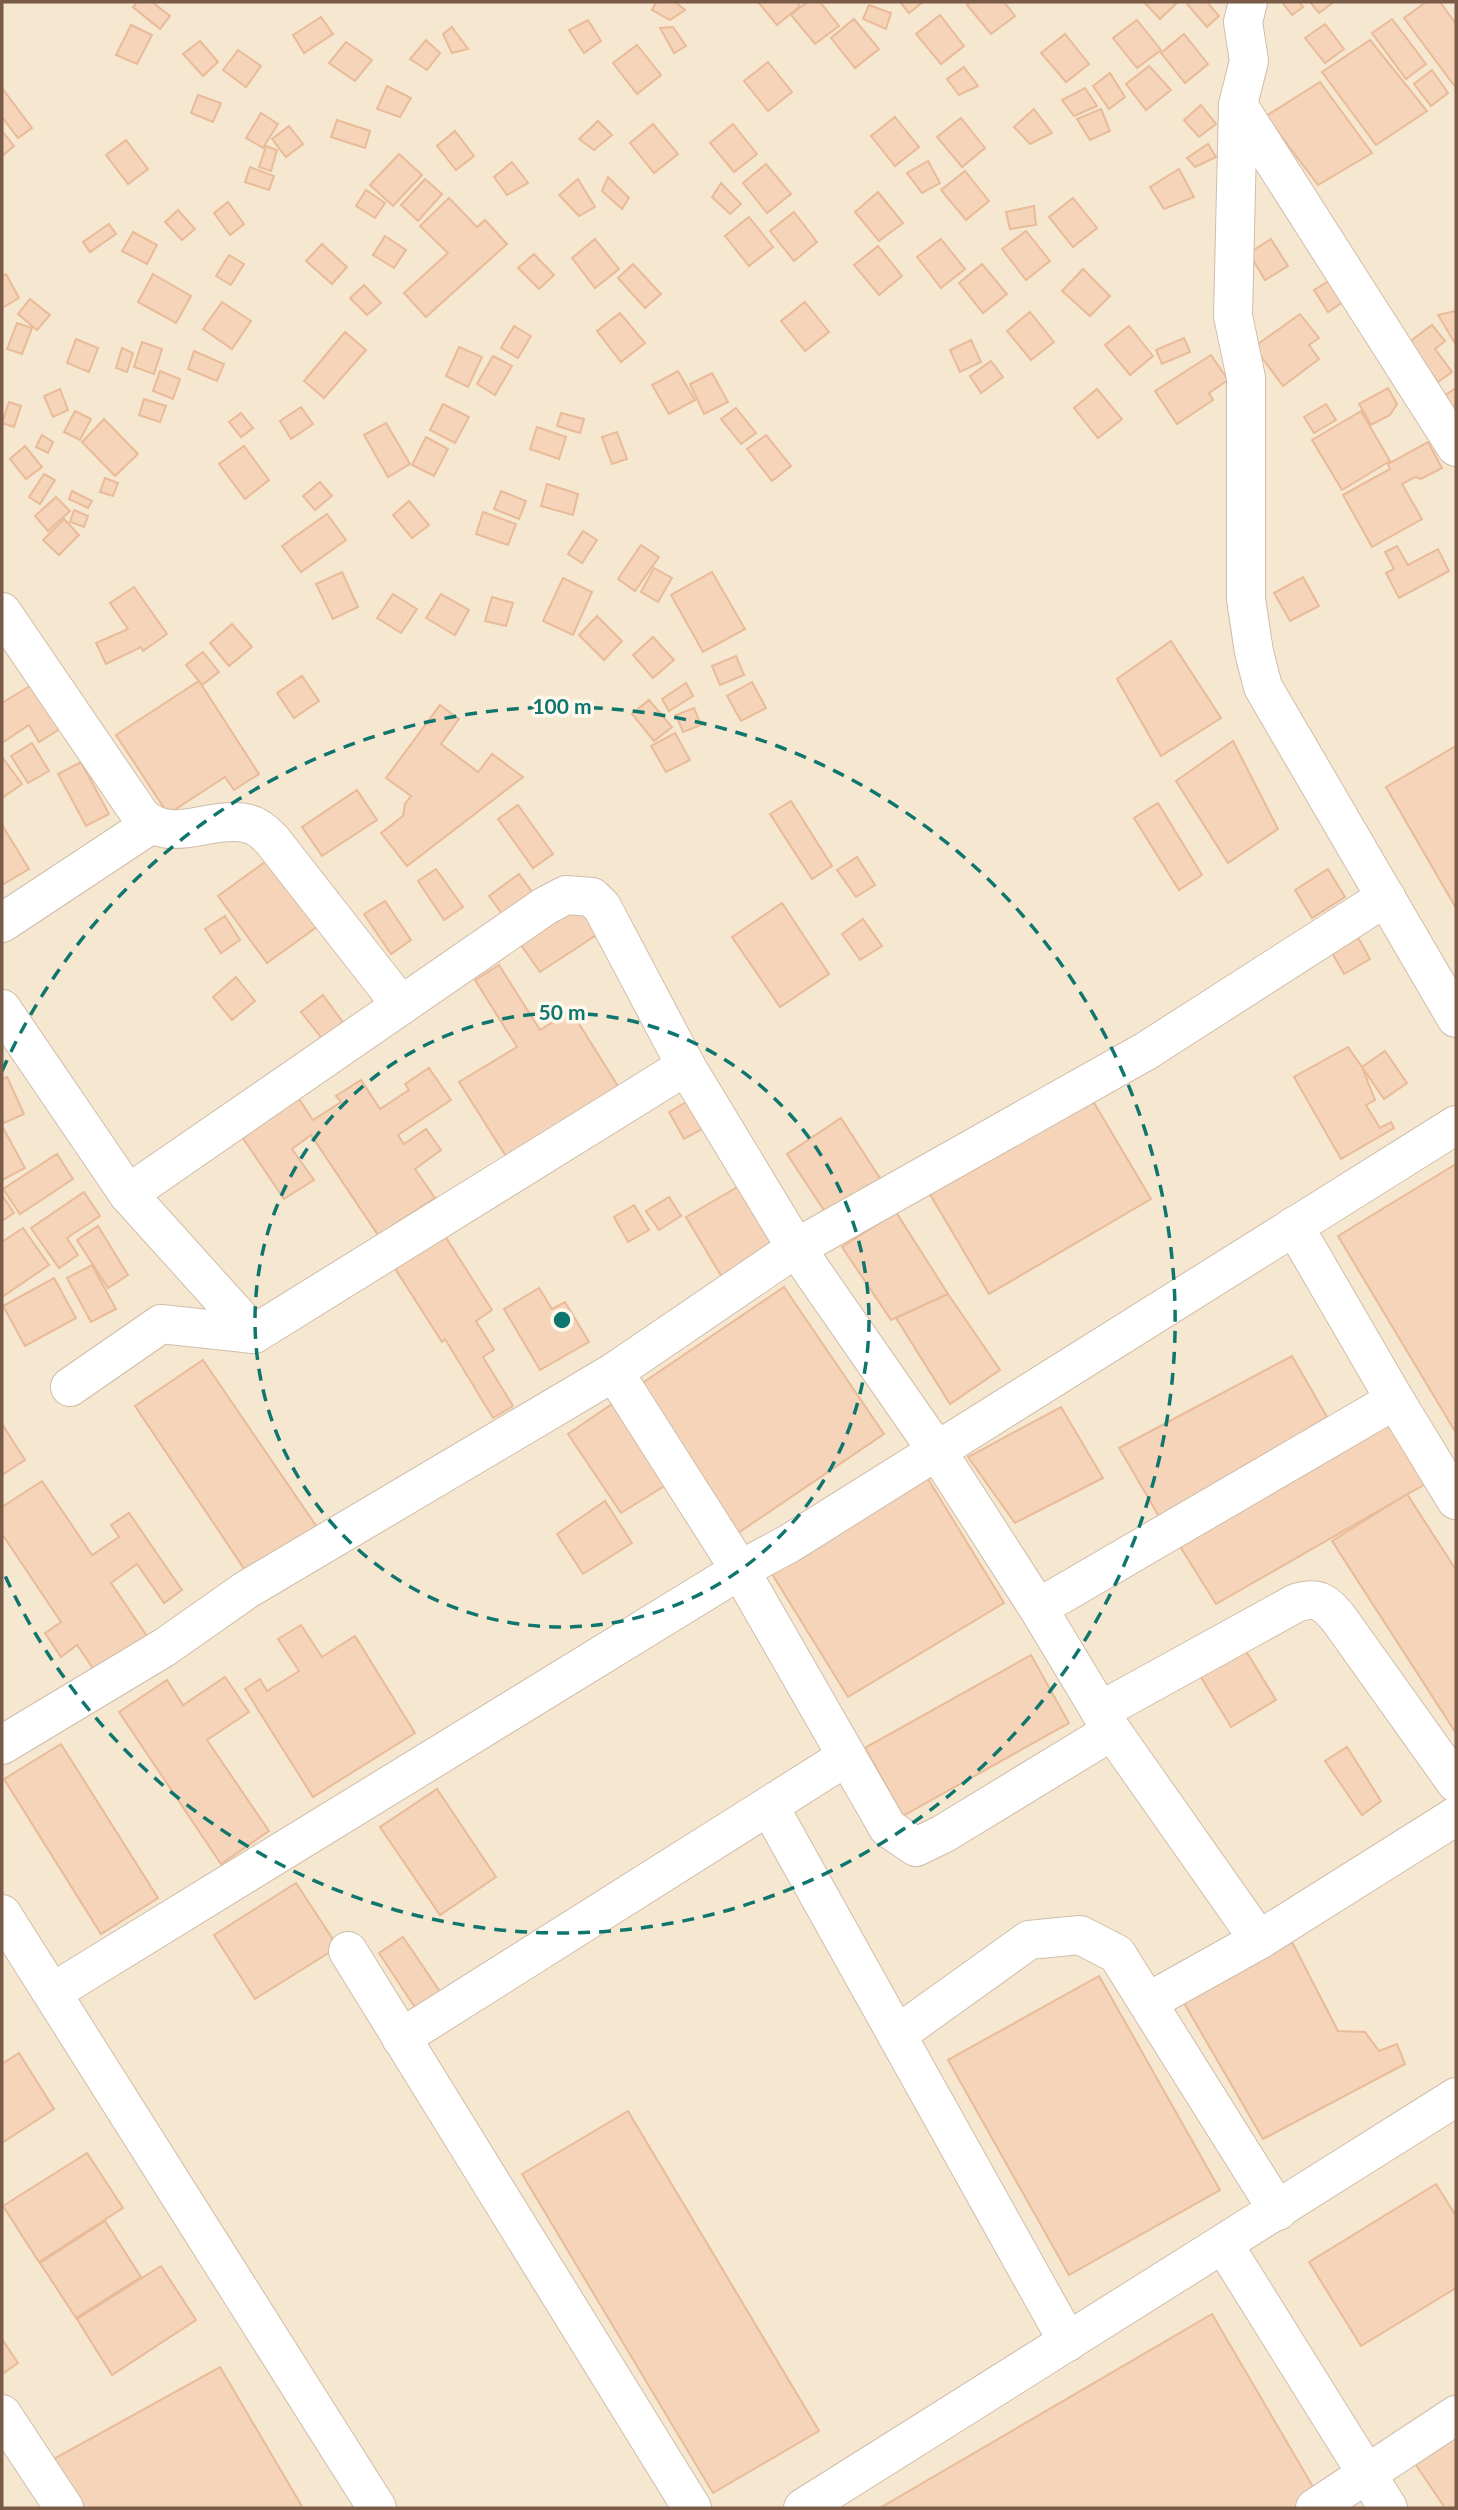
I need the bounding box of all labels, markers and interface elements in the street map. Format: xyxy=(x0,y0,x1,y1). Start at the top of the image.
text: 100 m xyxy=(532,693,592,718)
text: 50 m xyxy=(538,999,586,1024)
centre of rings xyxy=(550,1308,574,1332)

